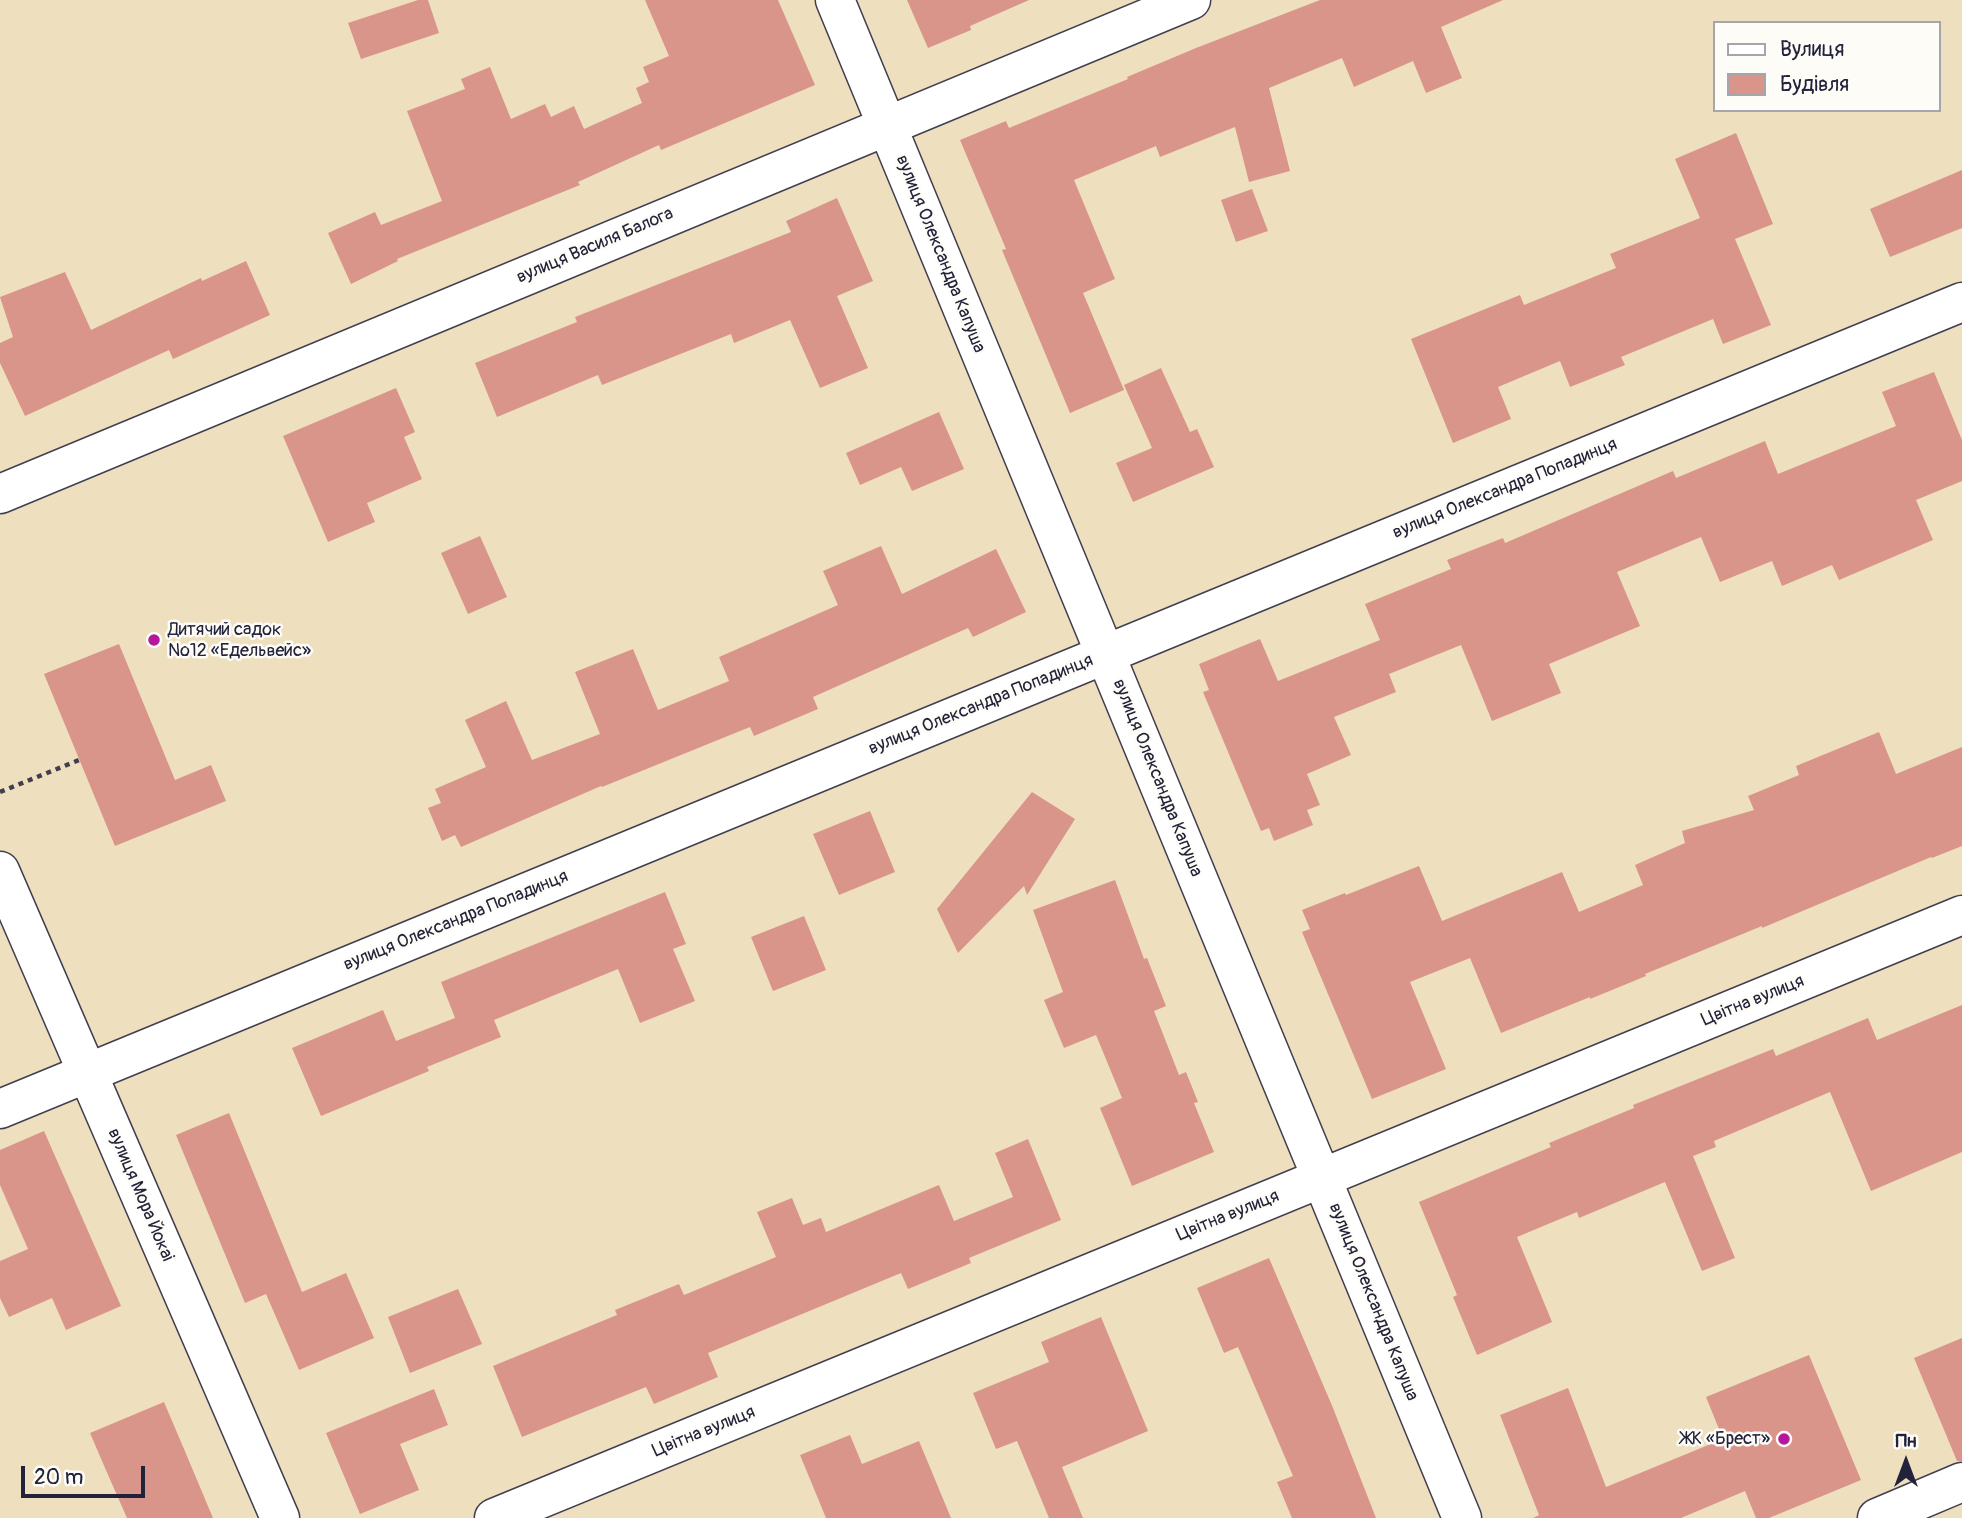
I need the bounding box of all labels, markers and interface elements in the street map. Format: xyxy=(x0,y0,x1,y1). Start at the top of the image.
legend xyxy=(1714,21,1941,112)
text: Вулиця xyxy=(1780,36,1844,63)
text: Будівля xyxy=(1780,71,1849,98)
street label: вулиця Олександра Капуша xyxy=(890,152,990,356)
street label: вулиця Василя Балога xyxy=(513,203,677,289)
street label: вулиця Олександра Попадинця xyxy=(1390,434,1620,544)
place label: Дитячий садок №12 «Едельвейс» xyxy=(168,619,311,662)
marker: Дитячий садок №12 «Едельвейс» xyxy=(146,632,162,648)
street label: вулиця Олександра Попадинця xyxy=(866,650,1096,760)
street label: вулиця Олександра Капуша xyxy=(1107,676,1207,880)
street label: вулиця Олександра Попадинця xyxy=(341,866,571,976)
street label: Цвітна вулиця xyxy=(1698,971,1808,1031)
street label: вулиця Мора Йокаі xyxy=(102,1125,178,1265)
street label: Цвітна вулиця xyxy=(1173,1186,1283,1246)
street label: вулиця Олександра Капуша xyxy=(1323,1200,1423,1404)
street label: Цвітна вулиця xyxy=(649,1402,759,1462)
north arrow xyxy=(1871,1427,1941,1497)
place label: ЖК «Брест» xyxy=(1681,1428,1770,1450)
text: Пн xyxy=(1896,1429,1916,1453)
marker: ЖК «Брест» xyxy=(1776,1431,1792,1447)
scale bar xyxy=(24,1452,149,1496)
text: 20 m xyxy=(34,1464,83,1491)

